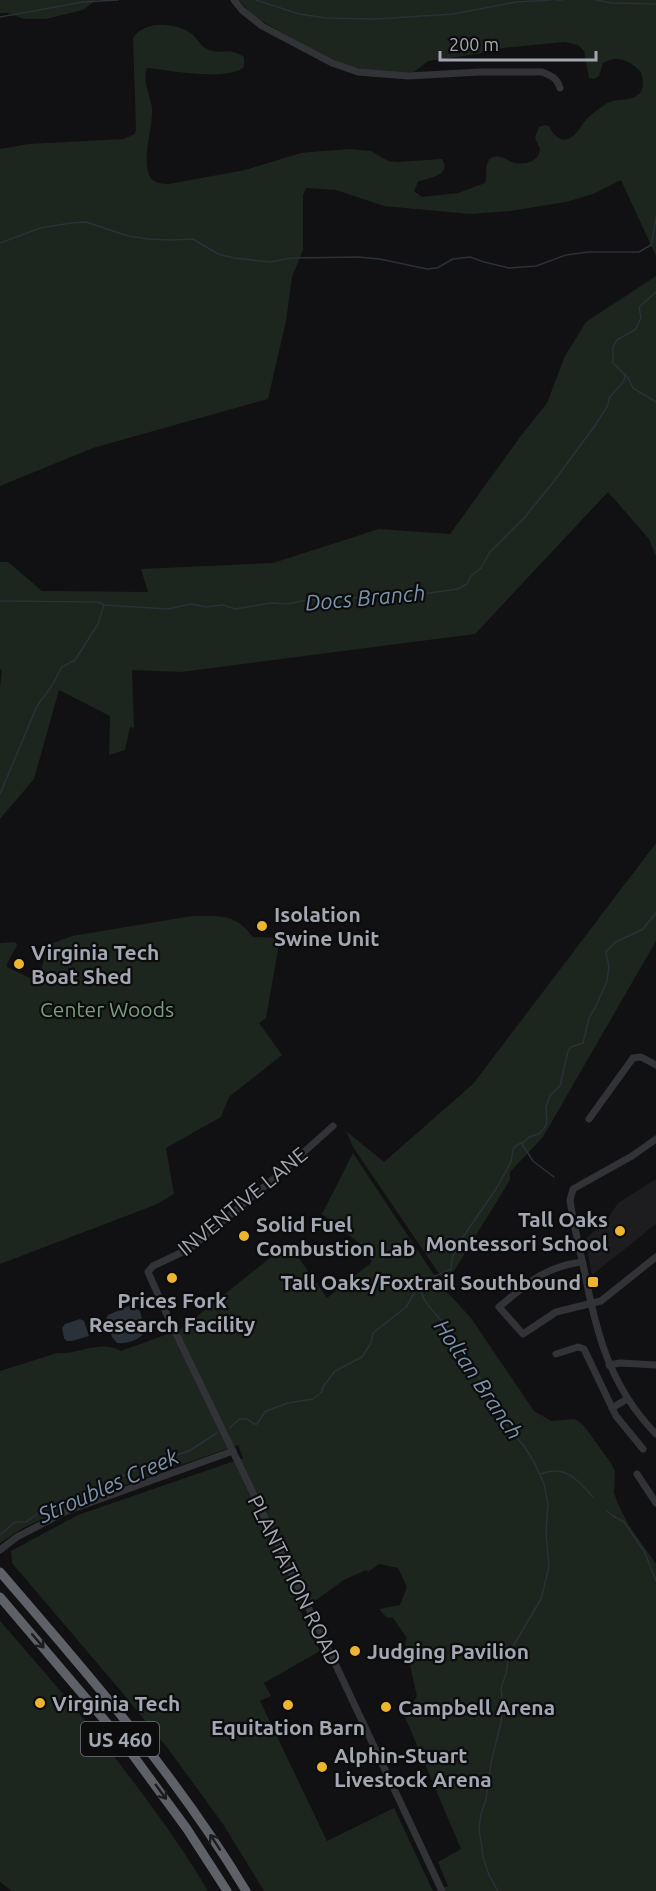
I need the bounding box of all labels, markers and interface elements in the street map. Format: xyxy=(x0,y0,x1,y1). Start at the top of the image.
scale bar xyxy=(440,24,596,62)
text: 200 m xyxy=(449,34,499,54)
water label: Docs Branch xyxy=(304,579,426,615)
place label: Isolation Swine Unit xyxy=(274,902,379,950)
marker: Isolation Swine Unit xyxy=(255,919,269,933)
place label: Virginia Tech Boat Shed xyxy=(31,940,159,988)
marker: Virginia Tech Boat Shed xyxy=(12,957,26,971)
park label: Center Woods xyxy=(40,997,174,1021)
street label: INVENTIVE LANE xyxy=(173,1142,311,1260)
place label: Tall Oaks Montessori School xyxy=(425,1207,608,1255)
place label: Solid Fuel Combustion Lab xyxy=(256,1212,415,1260)
marker: Tall Oaks Montessori School xyxy=(613,1224,627,1238)
marker: Solid Fuel Combustion Lab xyxy=(237,1229,251,1243)
place label: Tall Oaks/Foxtrail Southbound xyxy=(280,1270,581,1294)
marker: Prices Fork Research Facility xyxy=(165,1271,179,1285)
marker: Tall Oaks/Foxtrail Southbound xyxy=(586,1275,600,1289)
place label: Prices Fork Research Facility xyxy=(89,1288,255,1336)
water label: Holtan Branch xyxy=(430,1314,528,1444)
water label: Stroubles Creek xyxy=(33,1443,183,1528)
street label: PLANTATION ROAD xyxy=(243,1491,347,1669)
one-way arrow xyxy=(31,1633,45,1648)
place label: Judging Pavilion xyxy=(367,1639,529,1663)
marker: Judging Pavilion xyxy=(348,1644,362,1658)
place label: Virginia Tech xyxy=(52,1691,180,1715)
place label: Campbell Arena xyxy=(398,1695,555,1719)
marker: Virginia Tech xyxy=(33,1696,47,1710)
marker: Equitation Barn xyxy=(281,1698,295,1712)
marker: Campbell Arena xyxy=(379,1700,393,1714)
place label: Equitation Barn xyxy=(211,1715,365,1739)
road number: US 460 xyxy=(81,1722,159,1756)
place label: Alphin-Stuart Livestock Arena xyxy=(334,1743,492,1791)
marker: Alphin-Stuart Livestock Arena xyxy=(315,1760,329,1774)
one-way arrow xyxy=(155,1784,167,1800)
one-way arrow xyxy=(209,1834,221,1850)

